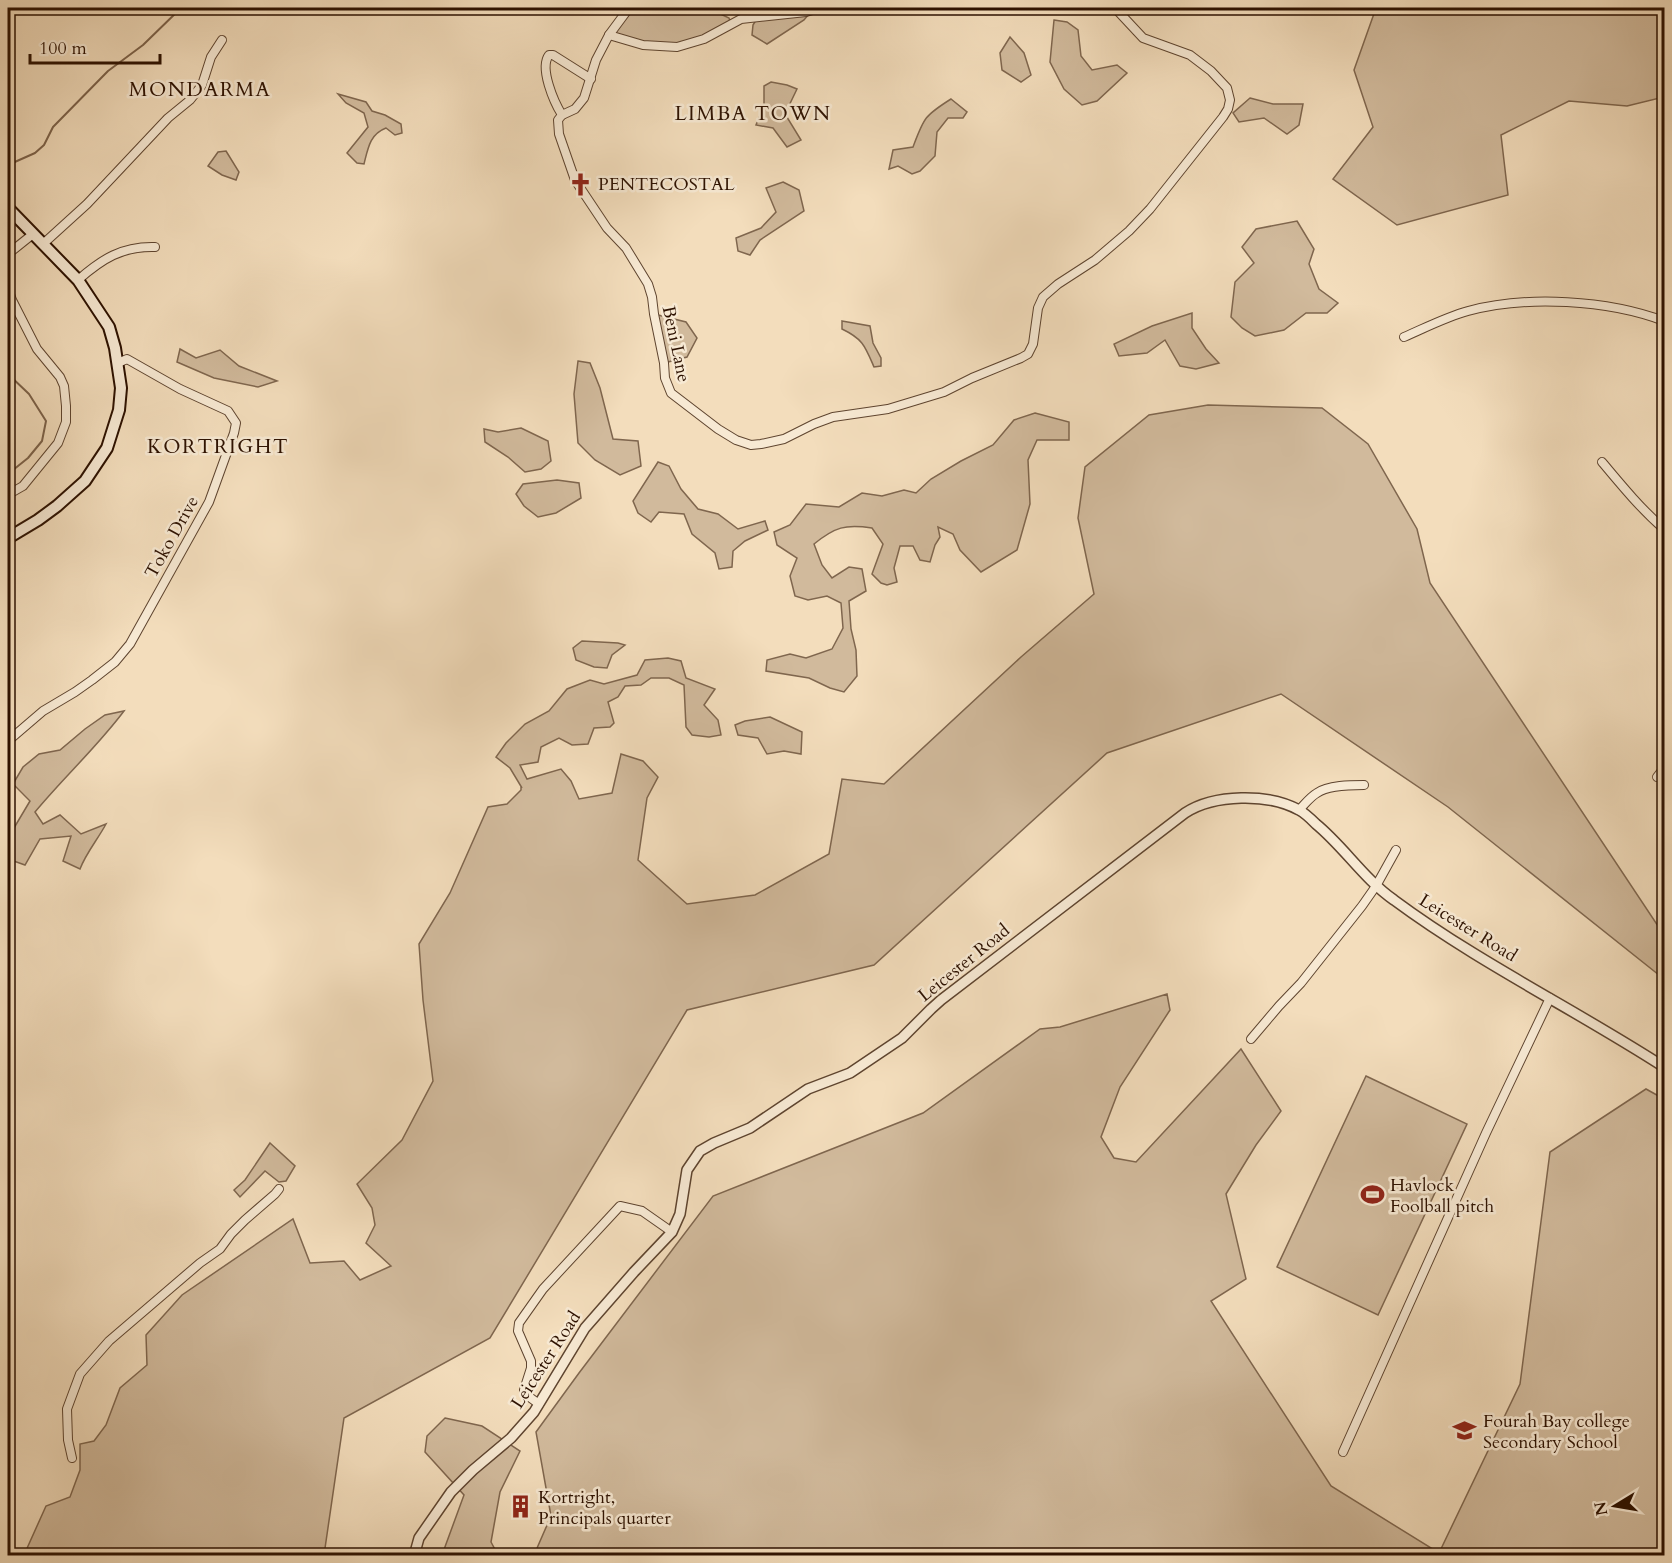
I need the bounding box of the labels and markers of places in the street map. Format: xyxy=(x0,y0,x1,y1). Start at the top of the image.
church icon: PENTECOSTAL xyxy=(567,171,593,197)
place label: PENTECOSTAL xyxy=(598,172,735,197)
place label: Havlock Foolball pitch xyxy=(1390,1173,1494,1219)
sports icon: Havlock Foolball pitch xyxy=(1359,1182,1385,1208)
place label: Fourah Bay college Secondary School xyxy=(1483,1409,1630,1455)
school or university icon: Fourah Bay college Secondary School xyxy=(1452,1418,1478,1444)
place label: Kortright, Principals quarter xyxy=(538,1485,671,1531)
building icon: Kortright, Principals quarter xyxy=(507,1494,533,1520)

